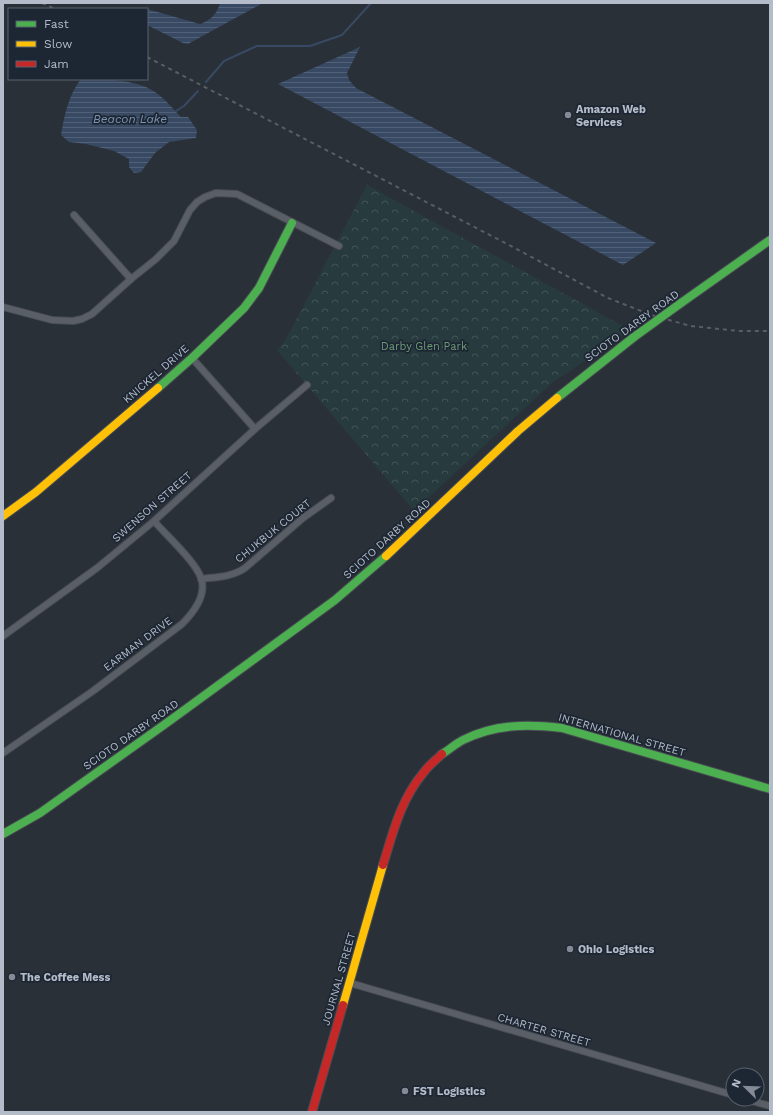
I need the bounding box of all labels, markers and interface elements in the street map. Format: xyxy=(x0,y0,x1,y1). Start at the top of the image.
legend xyxy=(8,8,148,80)
text: Fast xyxy=(44,17,69,31)
text: Slow xyxy=(44,37,72,51)
text: Jam xyxy=(44,57,69,71)
place label: Amazon Web Services xyxy=(576,103,646,129)
marker: Amazon Web Services xyxy=(563,110,573,120)
water label: Beacon Lake xyxy=(93,112,167,126)
street label: SCIOTO DARBY ROAD xyxy=(582,287,682,365)
park label: Darby Glen Park xyxy=(381,340,467,353)
street label: KNICKEL DRIVE xyxy=(120,342,192,406)
street label: SWENSON STREET xyxy=(110,469,195,545)
street label: CHUKBUK COURT xyxy=(232,496,314,566)
street label: SCIOTO DARBY ROAD xyxy=(340,496,434,582)
street label: EARMAN DRIVE xyxy=(101,614,175,674)
street label: SCIOTO DARBY ROAD xyxy=(81,697,181,773)
street label: INTERNATIONAL STREET xyxy=(557,711,687,759)
street label: JOURNAL STREET xyxy=(319,931,359,1027)
place label: Ohio Logistics xyxy=(578,943,654,956)
marker: Ohio Logistics xyxy=(565,944,575,954)
place label: The Coffee Mess xyxy=(20,971,110,984)
marker: The Coffee Mess xyxy=(7,972,17,982)
street label: CHARTER STREET xyxy=(496,1011,592,1050)
north arrow xyxy=(725,1067,765,1107)
text: N xyxy=(729,1077,744,1090)
place label: FST Logistics xyxy=(413,1085,485,1098)
marker: FST Logistics xyxy=(400,1086,410,1096)

